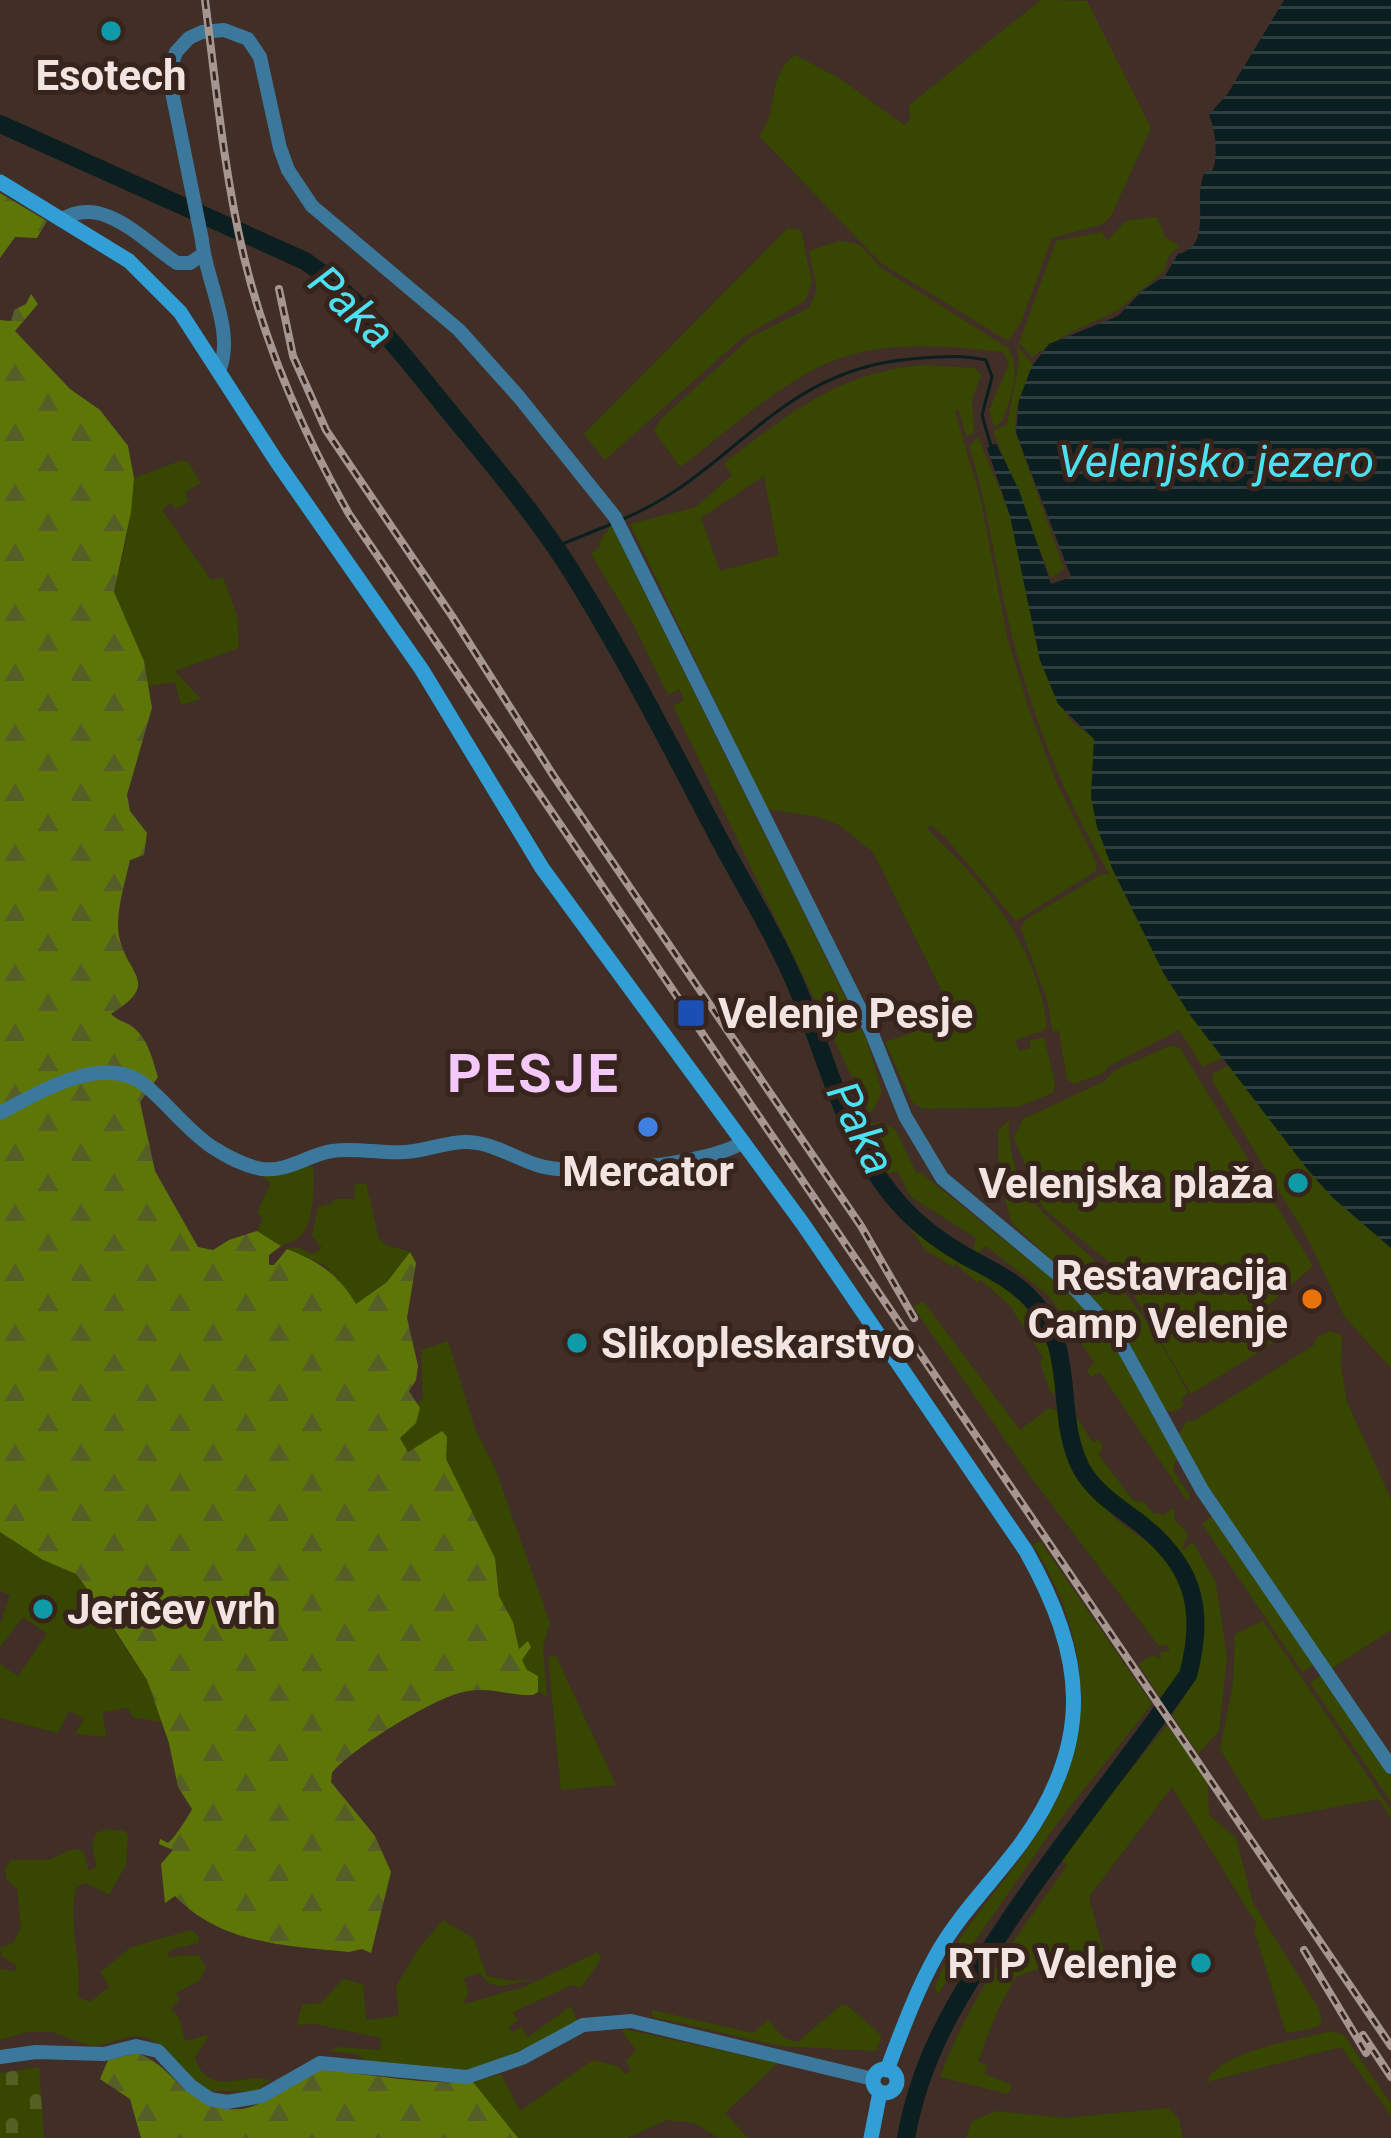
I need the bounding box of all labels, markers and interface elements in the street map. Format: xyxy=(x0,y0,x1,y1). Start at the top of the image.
marker: Esotech xyxy=(98,18,124,44)
place label: Esotech xyxy=(35,51,187,100)
water label: Paka xyxy=(298,255,406,359)
water label: Velenjsko jezero xyxy=(1058,435,1374,488)
place label: Velenje Pesje xyxy=(718,989,973,1038)
marker: Velenje Pesje xyxy=(675,997,707,1029)
district label: PESJE xyxy=(447,1042,621,1105)
water label: Paka xyxy=(816,1073,906,1183)
marker: Mercator xyxy=(635,1114,661,1140)
place label: Mercator xyxy=(562,1147,734,1196)
place label: Velenjska plaža xyxy=(979,1159,1274,1208)
marker: Velenjska plaža xyxy=(1285,1170,1311,1196)
place label: Restavracija Camp Velenje xyxy=(1027,1251,1288,1348)
marker: Restavracija Camp Velenje xyxy=(1299,1286,1325,1312)
place label: Slikopleskarstvo xyxy=(601,1319,915,1368)
marker: Slikopleskarstvo xyxy=(564,1330,590,1356)
place label: Jeričev vrh xyxy=(67,1585,276,1634)
marker: Jeričev vrh xyxy=(30,1596,56,1622)
place label: RTP Velenje xyxy=(948,1939,1177,1988)
marker: RTP Velenje xyxy=(1188,1950,1214,1976)

